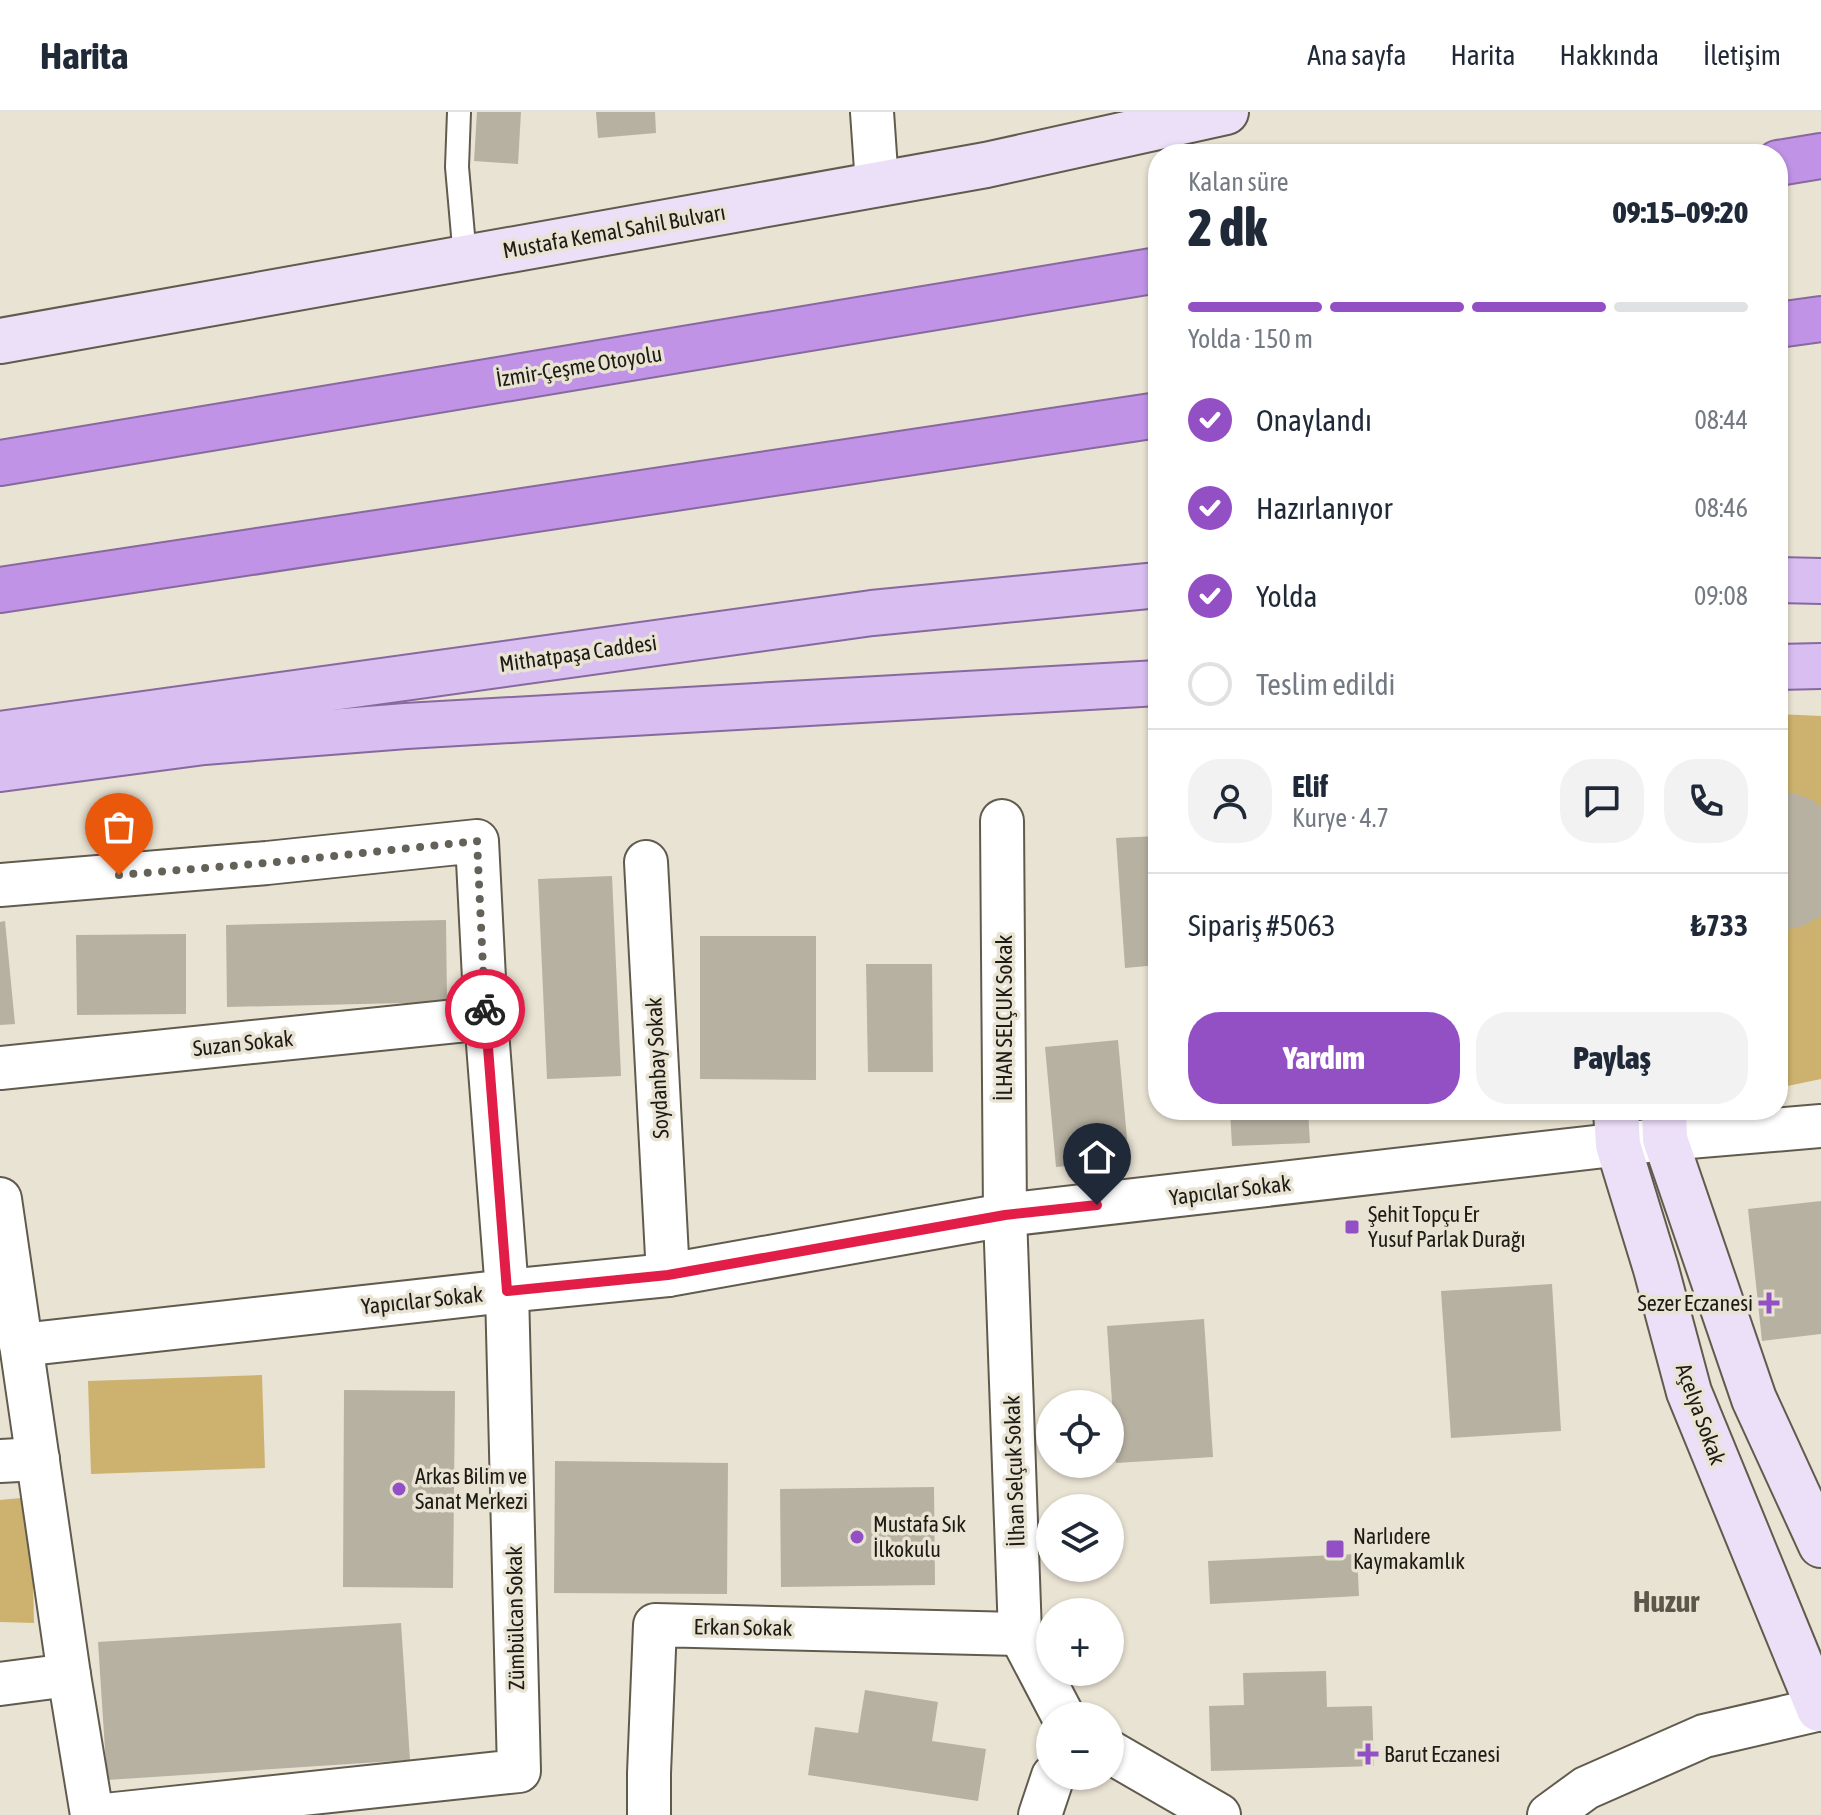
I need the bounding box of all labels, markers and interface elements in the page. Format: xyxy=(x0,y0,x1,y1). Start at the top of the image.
text: Harita xyxy=(40,34,128,77)
text: Ana sayfa xyxy=(1307,39,1407,71)
text: Harita xyxy=(1451,39,1516,71)
text: Hakkında xyxy=(1560,39,1659,71)
text: İletişim xyxy=(1703,39,1781,71)
text: Kalan süre xyxy=(1188,167,1289,197)
text: 09:15–09:20 xyxy=(1613,195,1748,229)
text: 2 dk xyxy=(1188,197,1267,257)
street label: Mustafa Kemal Sahil Bulvarı xyxy=(501,199,727,263)
text: Yolda · 150 m xyxy=(1188,324,1313,354)
street label: İzmir-Çeşme Otoyolu xyxy=(494,340,664,392)
icon: check xyxy=(1188,398,1232,442)
text: Onaylandı xyxy=(1256,403,1372,437)
text: 08:44 xyxy=(1694,405,1748,435)
icon: check xyxy=(1188,486,1232,530)
text: Hazırlanıyor xyxy=(1256,491,1392,525)
text: 08:46 xyxy=(1694,493,1748,523)
icon: check xyxy=(1188,574,1232,618)
text: Yolda xyxy=(1256,579,1317,613)
text: 09:08 xyxy=(1694,581,1748,611)
street label: Mithatpaşa Caddesi xyxy=(498,629,658,677)
text: Teslim edildi xyxy=(1256,667,1396,701)
button: person xyxy=(1188,759,1272,843)
button: chat xyxy=(1560,759,1644,843)
button: phone xyxy=(1664,759,1748,843)
text: Elif xyxy=(1292,769,1328,803)
pin xyxy=(85,793,153,875)
text: Kurye · 4.7 xyxy=(1292,803,1389,833)
icon: bag xyxy=(97,805,141,849)
text: Sipariş #5063 xyxy=(1188,908,1336,942)
text: ₺733 xyxy=(1691,908,1748,942)
street label: İLHAN SELÇUK Sokak xyxy=(991,935,1017,1101)
courier xyxy=(445,969,525,1049)
icon: bike xyxy=(463,987,507,1031)
street label: Soydanbay Sokak xyxy=(640,996,674,1139)
button: Yardım xyxy=(1188,1012,1460,1104)
button: Paylaş xyxy=(1476,1012,1748,1104)
street label: Suzan Sokak xyxy=(191,1025,295,1061)
pin xyxy=(1063,1123,1131,1205)
icon: home xyxy=(1075,1135,1119,1179)
street label: Yapıcılar Sokak xyxy=(1168,1170,1293,1210)
place label: Şehit Topçu Er Yusuf Parlak Durağı xyxy=(1368,1201,1525,1252)
marker: Şehit Topçu Er Yusuf Parlak Durağı xyxy=(1343,1218,1361,1236)
street label: Yapıcılar Sokak xyxy=(360,1281,484,1319)
place label: Sezer Eczanesi xyxy=(1637,1290,1753,1316)
marker: Sezer Eczanesi xyxy=(1760,1294,1778,1312)
street label: Açelya Sokak xyxy=(1671,1360,1731,1468)
map controls xyxy=(1036,1390,1124,1790)
button: locate xyxy=(1036,1390,1124,1478)
street label: İlhan Selçuk Sokak xyxy=(998,1395,1030,1547)
place label: Arkas Bilim ve Sanat Merkezi xyxy=(415,1463,528,1514)
marker: Arkas Bilim ve Sanat Merkezi xyxy=(390,1480,408,1498)
button: layers xyxy=(1036,1494,1124,1582)
place label: Mustafa Sık İlkokulu xyxy=(873,1511,966,1562)
place label: Narlıdere Kaymakamlık xyxy=(1353,1523,1465,1574)
marker: Mustafa Sık İlkokulu xyxy=(848,1528,866,1546)
marker: Narlıdere Kaymakamlık xyxy=(1324,1538,1346,1560)
street label: Zümbülcan Sokak xyxy=(501,1545,529,1690)
district label: Huzur xyxy=(1633,1584,1700,1618)
button: + xyxy=(1036,1598,1124,1686)
street label: Erkan Sokak xyxy=(693,1613,793,1641)
button: − xyxy=(1036,1702,1124,1790)
place label: Barut Eczanesi xyxy=(1384,1741,1500,1767)
marker: Barut Eczanesi xyxy=(1359,1745,1377,1763)

